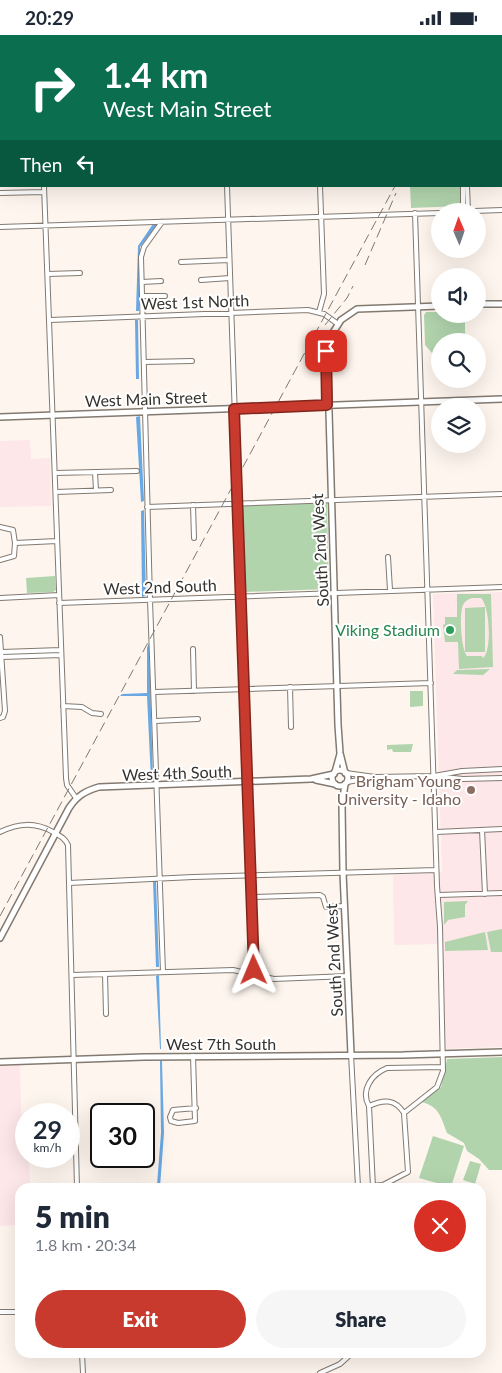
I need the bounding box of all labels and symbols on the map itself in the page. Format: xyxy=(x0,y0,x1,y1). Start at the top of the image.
north arrow xyxy=(431,203,486,257)
street label: West 1st North xyxy=(140,290,250,313)
pin xyxy=(305,330,347,372)
street label: West Main Street xyxy=(84,387,208,410)
street label: South 2nd West xyxy=(307,493,332,607)
street label: West 2nd South xyxy=(103,575,217,598)
place label: Viking Stadium xyxy=(335,620,440,639)
marker: Viking Stadium xyxy=(444,624,456,636)
street label: West 4th South xyxy=(122,761,232,784)
place label: Brigham Young University - Idaho xyxy=(337,771,461,808)
marker: Brigham Young University - Idaho xyxy=(465,784,477,796)
street label: South 2nd West xyxy=(321,903,346,1017)
position arrow xyxy=(227,943,279,995)
street label: West 7th South xyxy=(166,1034,276,1053)
speed limit sign: 30 xyxy=(90,1103,155,1168)

